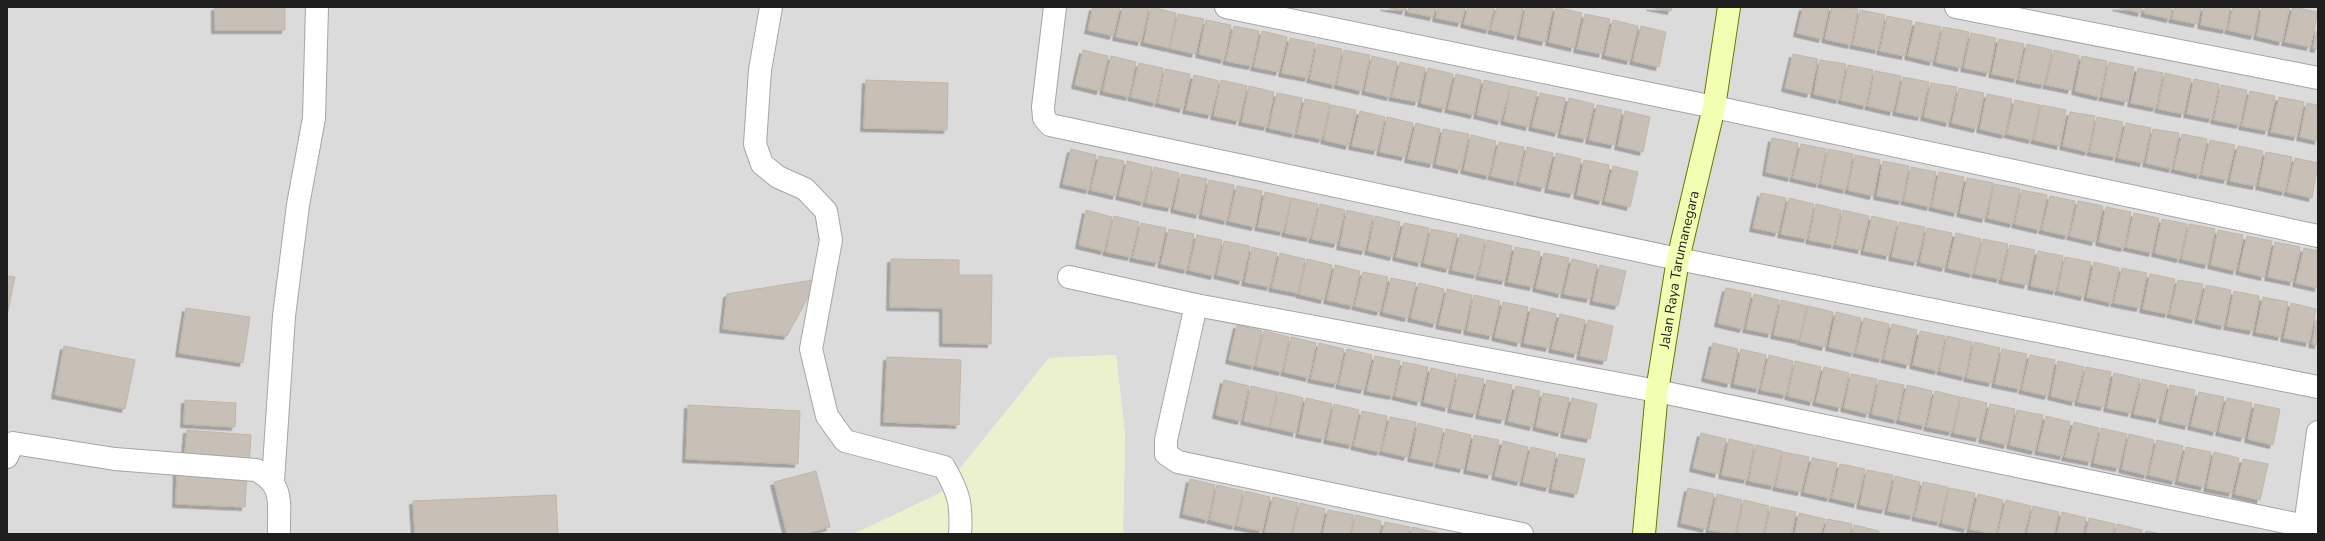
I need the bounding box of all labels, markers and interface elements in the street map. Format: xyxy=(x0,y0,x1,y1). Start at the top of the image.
street label: Jalan Raya Tarumanegara xyxy=(1654,189,1703,351)

